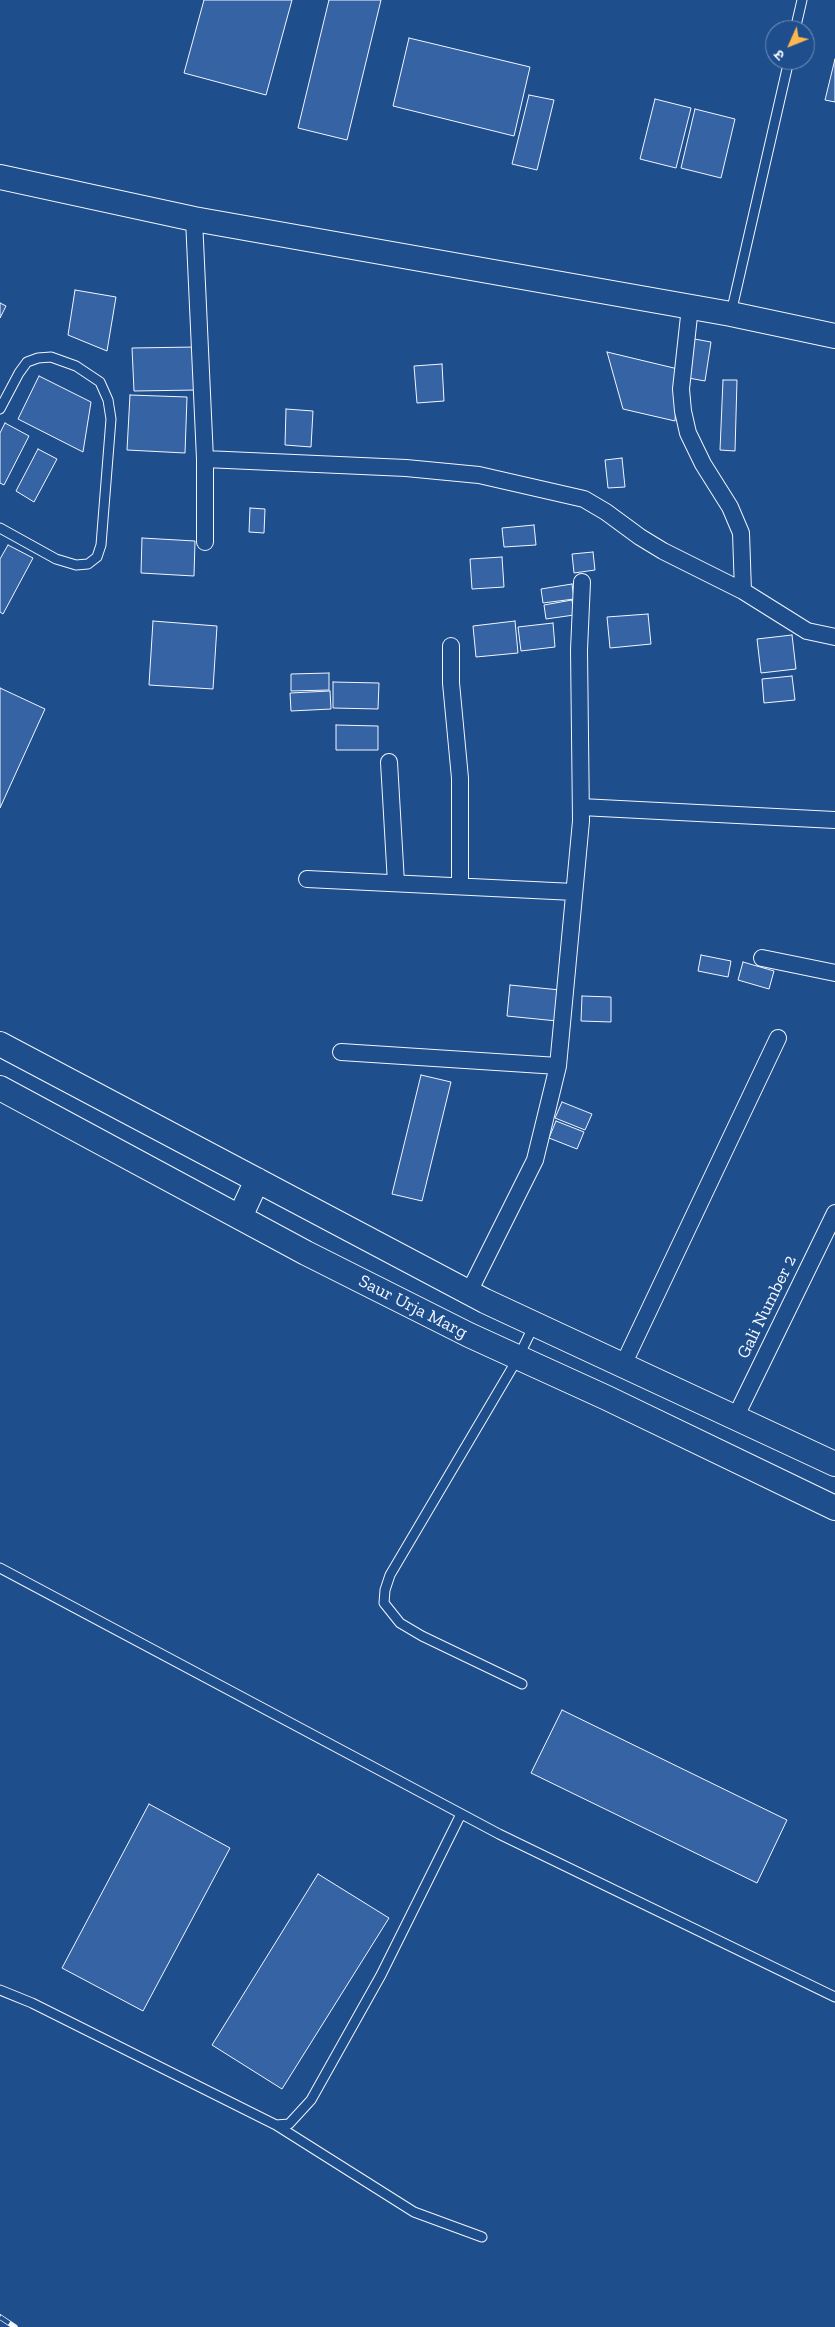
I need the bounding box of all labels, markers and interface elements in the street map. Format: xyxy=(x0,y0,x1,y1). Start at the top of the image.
north arrow xyxy=(765,20,815,70)
text: उ xyxy=(771,46,789,64)
street label: Gali Number 2 xyxy=(733,1252,801,1362)
street label: Saur Urja Marg xyxy=(355,1270,471,1344)

